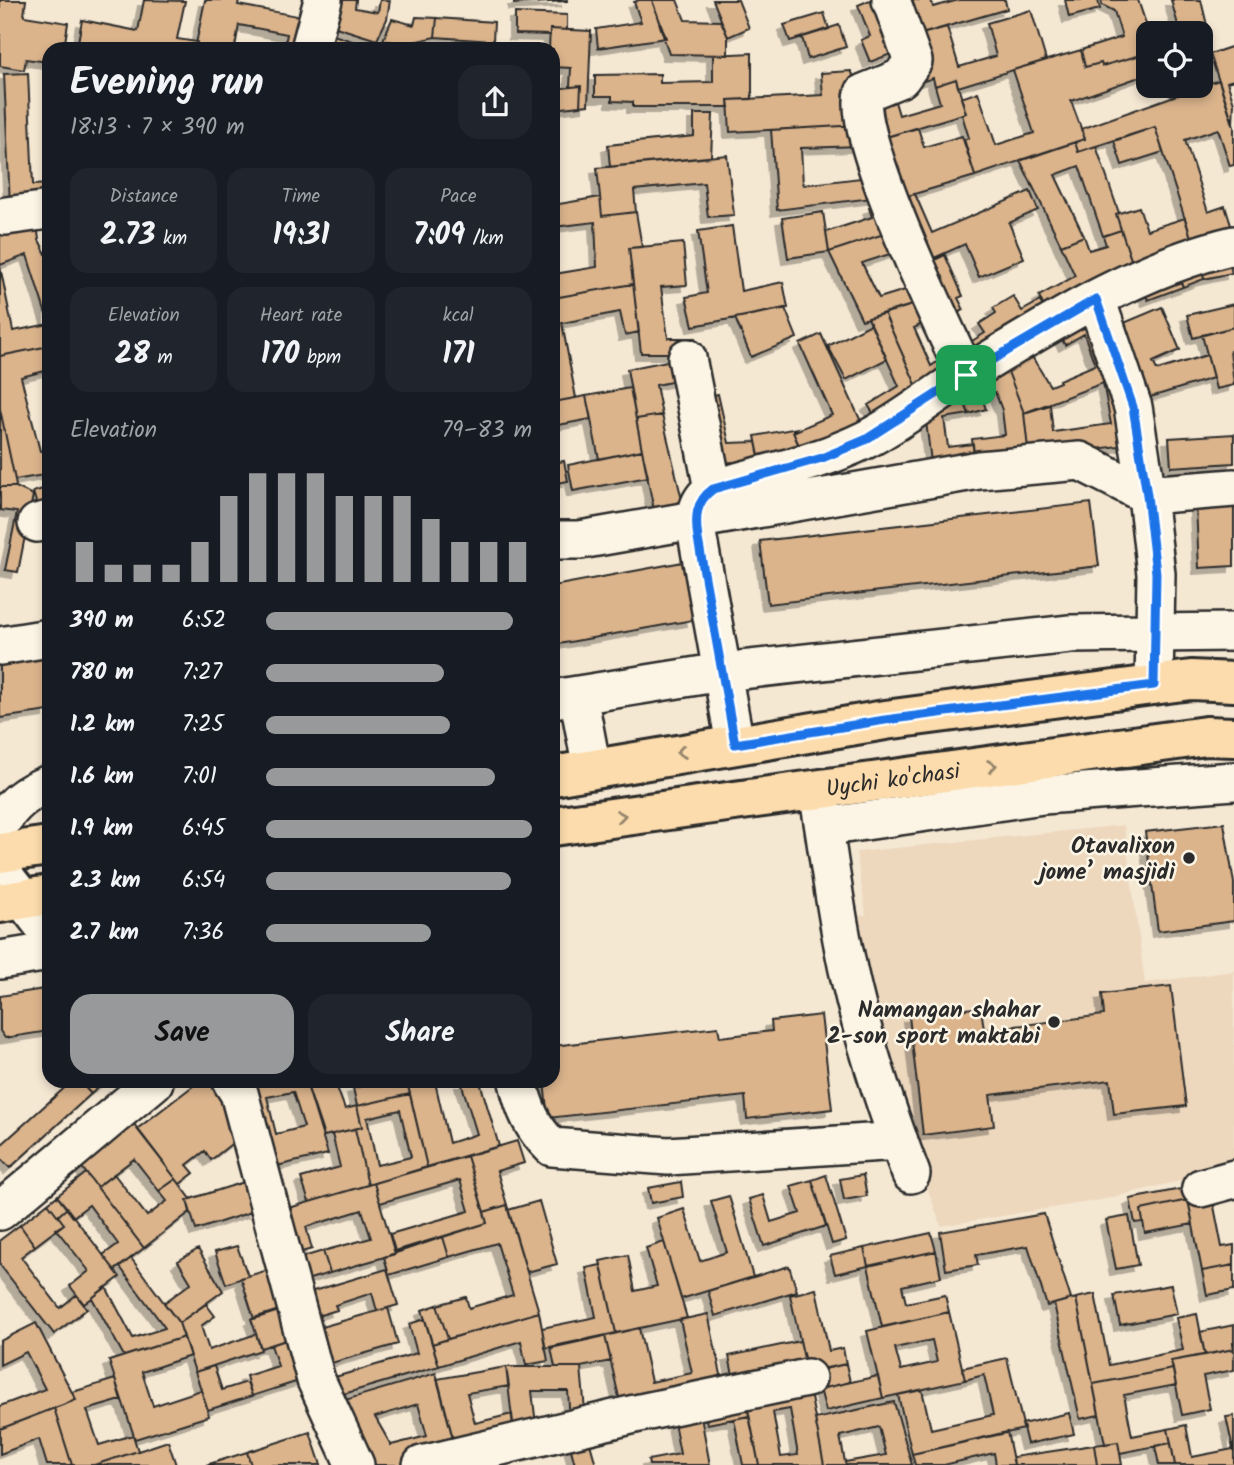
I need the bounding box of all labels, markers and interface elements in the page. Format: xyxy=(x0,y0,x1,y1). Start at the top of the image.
map controls xyxy=(1136,21,1213,98)
button: locate xyxy=(1136,21,1213,98)
text: Evening run xyxy=(70,54,264,114)
button: share xyxy=(458,65,532,139)
text: 18:13 · 7 × 390 m xyxy=(70,110,245,146)
text: Distance xyxy=(110,182,178,212)
text: Time xyxy=(282,182,320,212)
text: Pace xyxy=(440,182,476,212)
text: 2.73 xyxy=(100,212,155,260)
text: 19:31 xyxy=(272,212,330,260)
text: 7:09 xyxy=(413,212,465,260)
text: km xyxy=(155,224,187,254)
text: /km xyxy=(465,224,504,254)
text: Elevation xyxy=(108,301,180,331)
text: Heart rate xyxy=(260,301,342,331)
text: kcal xyxy=(443,301,474,331)
text: 28 xyxy=(115,331,150,379)
text: 170 xyxy=(261,331,299,379)
text: 171 xyxy=(442,331,474,379)
text: m xyxy=(150,343,173,373)
text: bpm xyxy=(299,343,341,373)
pin xyxy=(936,345,996,405)
icon: arrive xyxy=(947,356,985,394)
text: Elevation xyxy=(70,413,157,449)
text: 79–83 m xyxy=(442,413,532,449)
text: 390 m xyxy=(70,603,134,639)
text: 6:52 xyxy=(182,603,226,639)
text: 780 m xyxy=(70,655,134,691)
text: 7:27 xyxy=(182,655,222,691)
text: 1.2 km xyxy=(70,707,135,743)
text: 7:25 xyxy=(182,707,224,743)
one-way arrow xyxy=(675,744,687,759)
street label: Uychi ko'chasi xyxy=(824,754,964,808)
one-way arrow xyxy=(986,758,998,773)
text: 1.6 km xyxy=(70,759,134,795)
text: 7:01 xyxy=(182,759,217,795)
one-way arrow xyxy=(615,809,626,824)
text: 1.9 km xyxy=(70,811,133,847)
text: 6:45 xyxy=(182,811,225,847)
place label: Otavalixon jome’ masjidi xyxy=(1034,829,1176,891)
marker: Otavalixon jome’ masjidi xyxy=(1181,850,1197,866)
text: 2.3 km xyxy=(70,863,140,899)
text: 6:54 xyxy=(182,863,225,899)
text: 2.7 km xyxy=(70,915,139,951)
text: 7:36 xyxy=(182,915,224,951)
place label: Namangan shahar 2-son sport maktabi xyxy=(827,993,1042,1055)
button: Save xyxy=(70,994,294,1074)
button: Share xyxy=(308,994,532,1074)
marker: Namangan shahar 2-son sport maktabi xyxy=(1046,1014,1062,1030)

